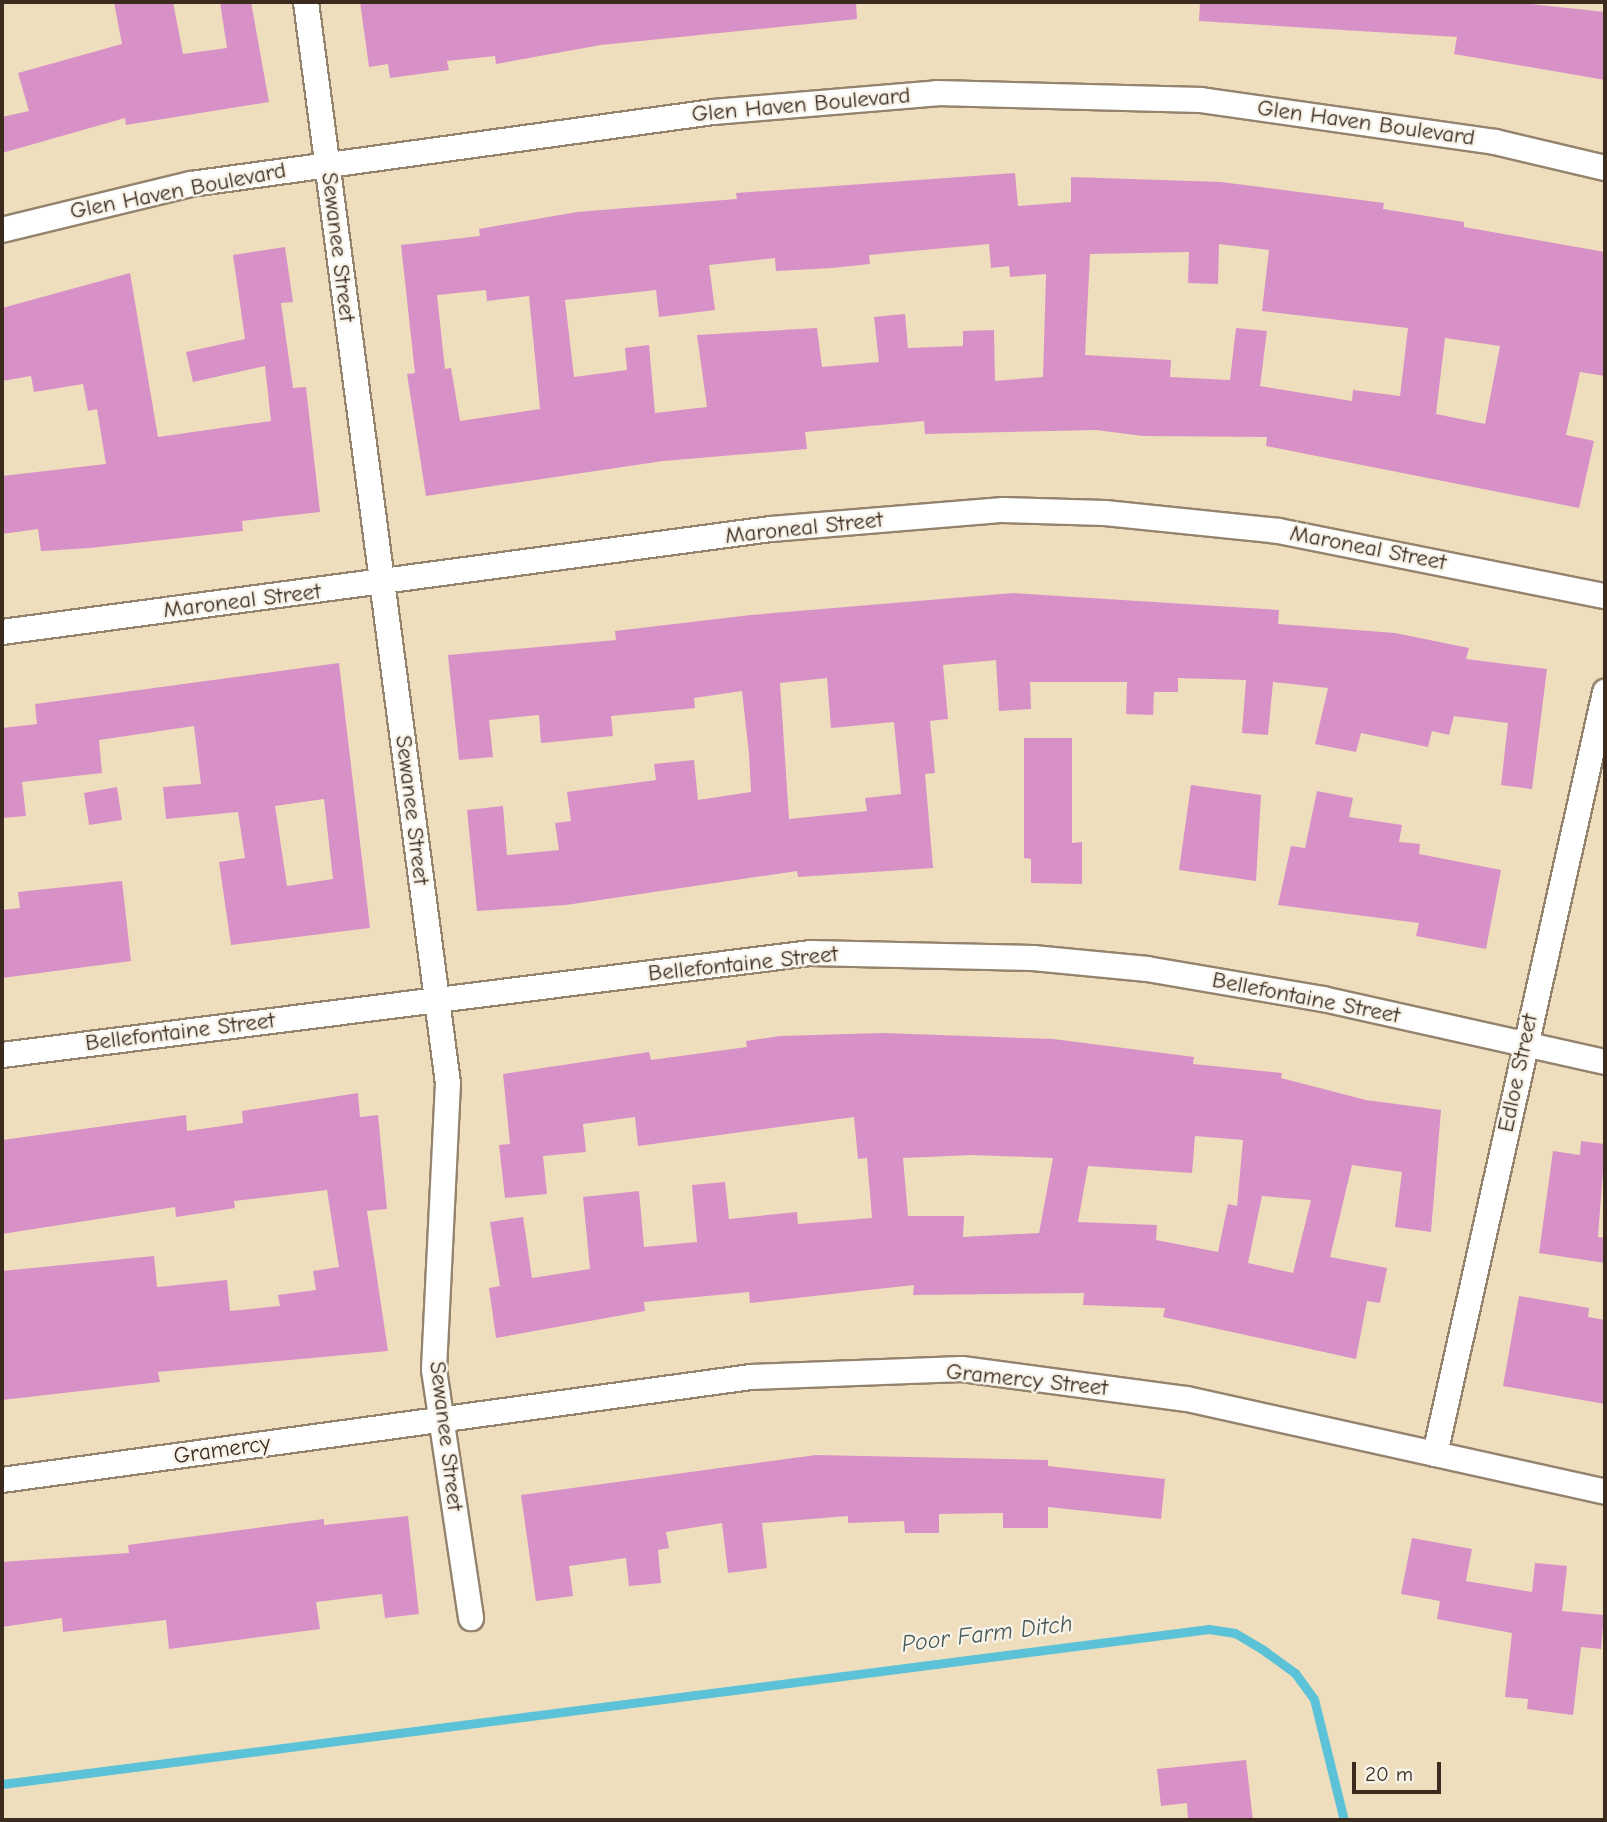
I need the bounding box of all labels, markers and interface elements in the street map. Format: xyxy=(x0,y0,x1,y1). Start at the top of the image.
street label: Glen Haven Boulevard xyxy=(691,82,911,128)
street label: Glen Haven Boulevard xyxy=(1255,94,1477,152)
street label: Glen Haven Boulevard xyxy=(68,157,288,225)
street label: Sewanee Street xyxy=(315,171,361,323)
street label: Maroneal Street xyxy=(724,506,884,550)
street label: Maroneal Street xyxy=(1288,519,1448,577)
street label: Maroneal Street xyxy=(162,578,322,624)
street label: Sewanee Street xyxy=(389,734,435,886)
street label: Bellefontaine Street xyxy=(647,940,839,988)
street label: Bellefontaine Street xyxy=(1210,966,1402,1030)
street label: Bellefontaine Street xyxy=(84,1007,276,1057)
street label: Edloe Street xyxy=(1492,1011,1544,1135)
street label: Gramercy Street xyxy=(945,1358,1109,1402)
street label: Sewanee Street xyxy=(423,1360,469,1512)
street label: Gramercy xyxy=(172,1430,272,1470)
water label: Poor Farm Ditch xyxy=(900,1609,1074,1659)
scale bar xyxy=(1355,1748,1444,1792)
text: 20 m xyxy=(1365,1762,1413,1786)

